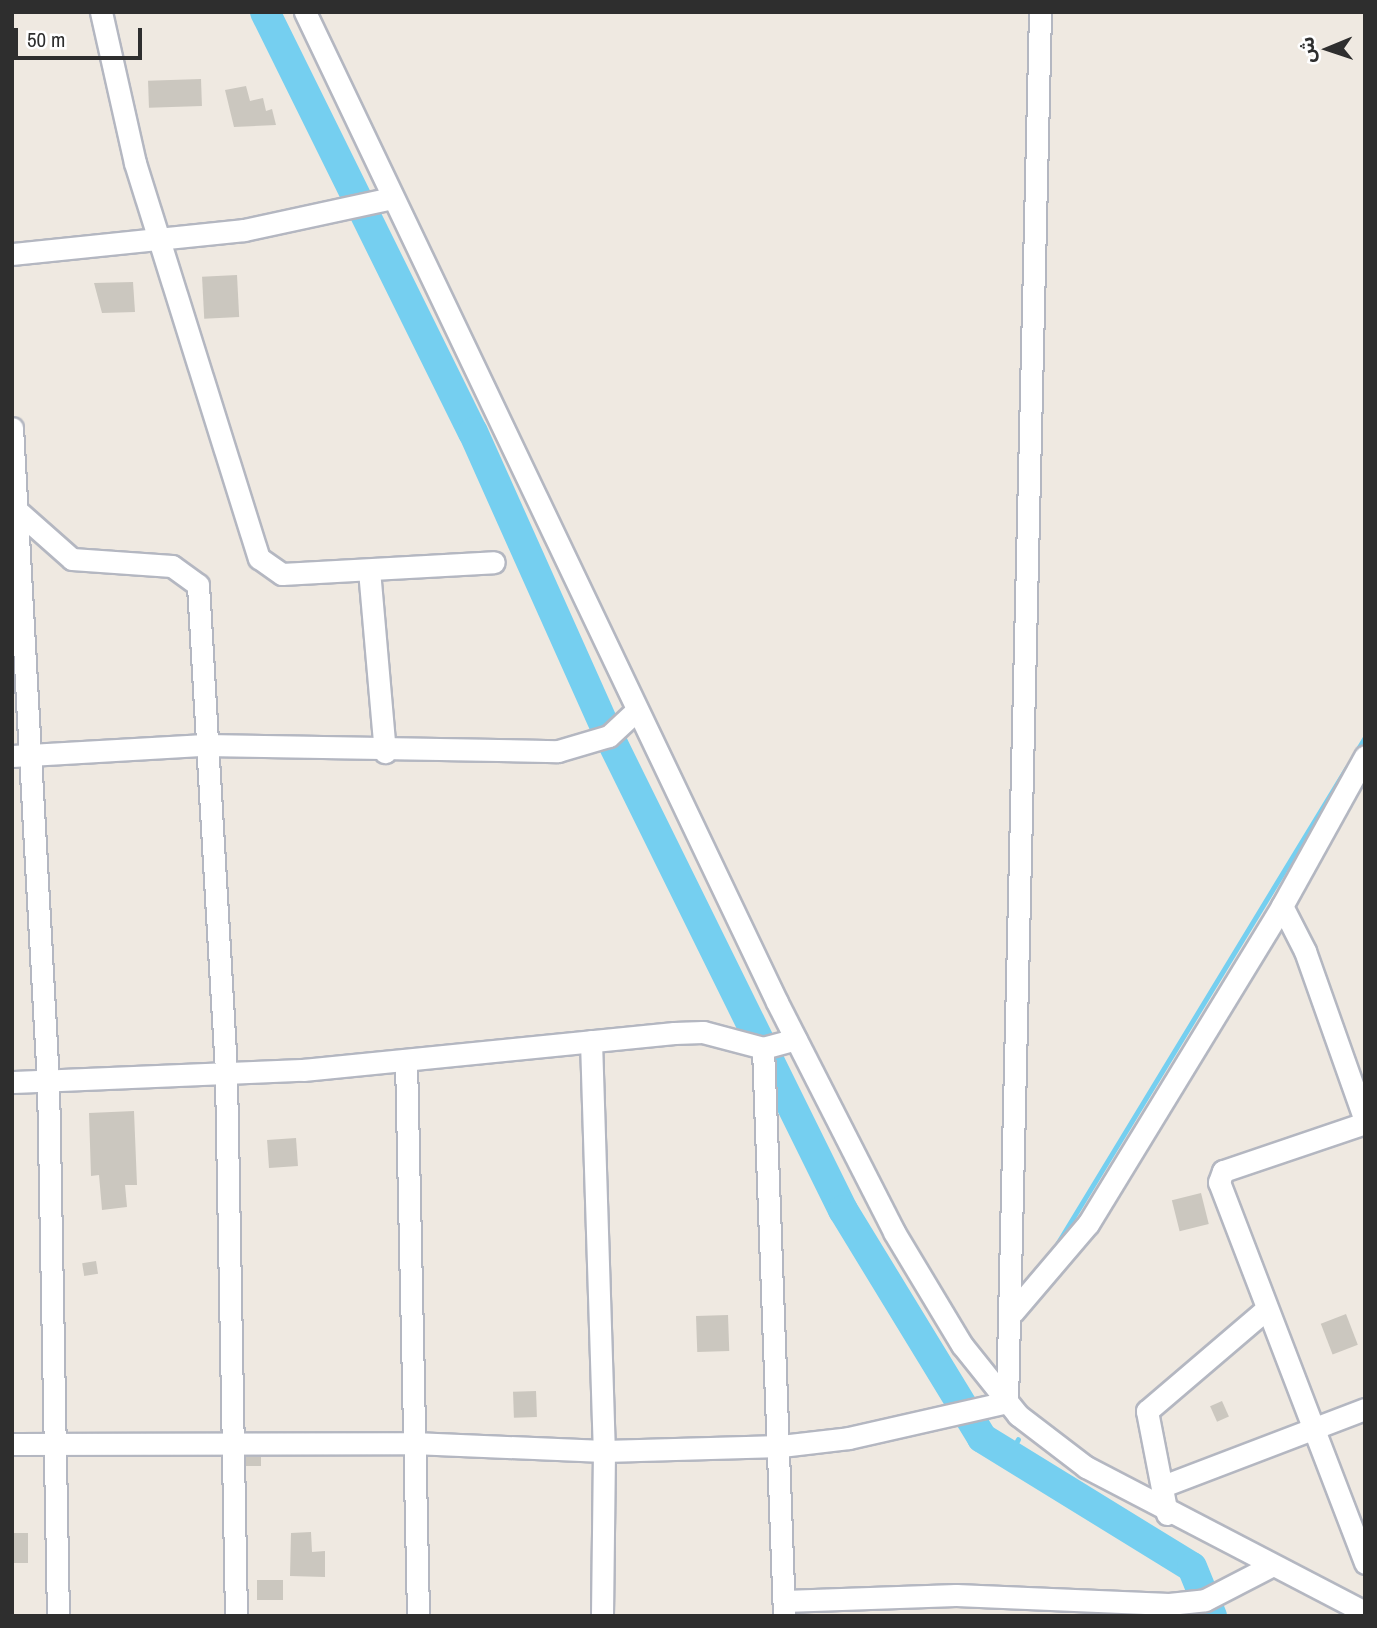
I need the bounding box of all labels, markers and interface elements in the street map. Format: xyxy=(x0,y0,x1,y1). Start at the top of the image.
scale bar xyxy=(18,14,145,58)
north arrow xyxy=(1293,14,1363,84)
text: 50 m xyxy=(27,25,65,54)
text: ش xyxy=(1294,36,1320,63)

